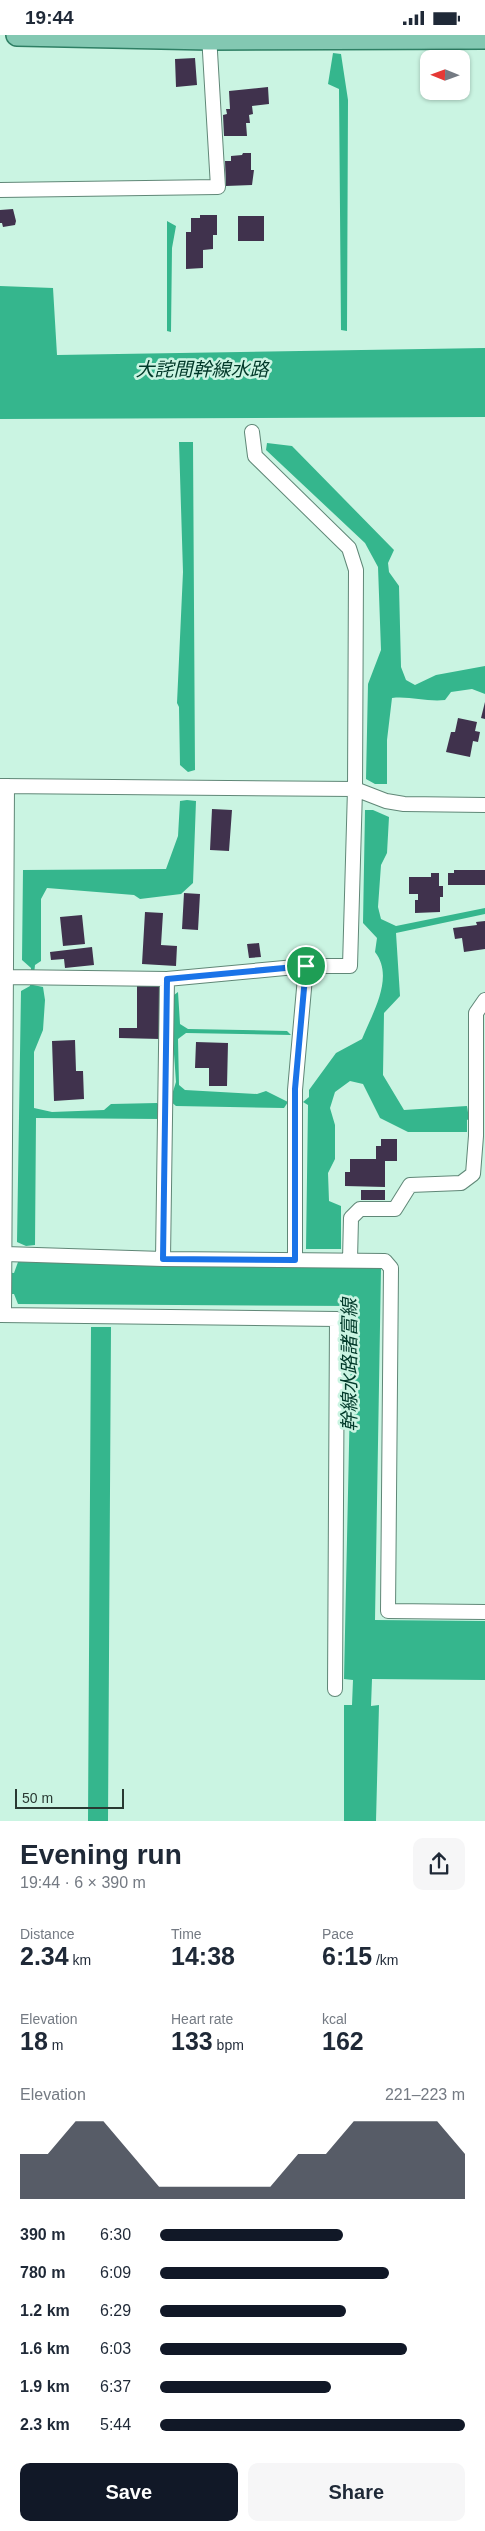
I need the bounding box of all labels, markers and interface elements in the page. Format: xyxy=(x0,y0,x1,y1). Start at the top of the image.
text: 19:44 xyxy=(25,7,74,28)
north arrow xyxy=(420,50,470,100)
map controls xyxy=(420,50,470,100)
water label: 大詫間幹線水路 xyxy=(135,359,270,380)
pin xyxy=(285,945,327,987)
icon: arrive xyxy=(292,952,320,980)
water label: 幹線水路諸富線 xyxy=(339,1297,360,1432)
scale bar xyxy=(15,1786,124,1809)
text: 50 m xyxy=(22,1790,53,1806)
button: share xyxy=(413,1838,465,1890)
text: Evening run xyxy=(20,1839,182,1870)
text: 19:44 · 6 × 390 m xyxy=(20,1874,146,1891)
text: Distance xyxy=(20,1926,74,1942)
text: Time xyxy=(171,1926,202,1942)
text: Pace xyxy=(322,1926,354,1942)
text: 2.34 xyxy=(20,1942,69,1970)
text: 14:38 xyxy=(171,1942,235,1970)
text: 6:15 xyxy=(322,1942,372,1970)
text: km xyxy=(69,1952,91,1968)
text: /km xyxy=(372,1952,399,1968)
text: Elevation xyxy=(20,2011,78,2027)
text: Heart rate xyxy=(171,2011,233,2027)
text: kcal xyxy=(322,2011,347,2027)
text: 18 xyxy=(20,2027,48,2055)
text: 133 xyxy=(171,2027,213,2055)
text: 162 xyxy=(322,2027,364,2055)
text: m xyxy=(48,2037,63,2053)
text: bpm xyxy=(213,2037,244,2053)
text: Elevation xyxy=(20,2086,86,2103)
text: 221–223 m xyxy=(385,2086,465,2103)
text: 390 m xyxy=(20,2226,65,2243)
text: 6:30 xyxy=(100,2226,131,2243)
text: 780 m xyxy=(20,2264,65,2281)
text: 6:09 xyxy=(100,2264,131,2281)
text: 1.2 km xyxy=(20,2302,70,2319)
text: 6:29 xyxy=(100,2302,131,2319)
text: 1.6 km xyxy=(20,2340,70,2357)
text: 6:03 xyxy=(100,2340,131,2357)
text: 1.9 km xyxy=(20,2378,70,2395)
text: 6:37 xyxy=(100,2378,131,2395)
text: 2.3 km xyxy=(20,2416,70,2433)
text: 5:44 xyxy=(100,2416,131,2433)
button: Save xyxy=(20,2463,238,2521)
button: Share xyxy=(248,2463,465,2521)

